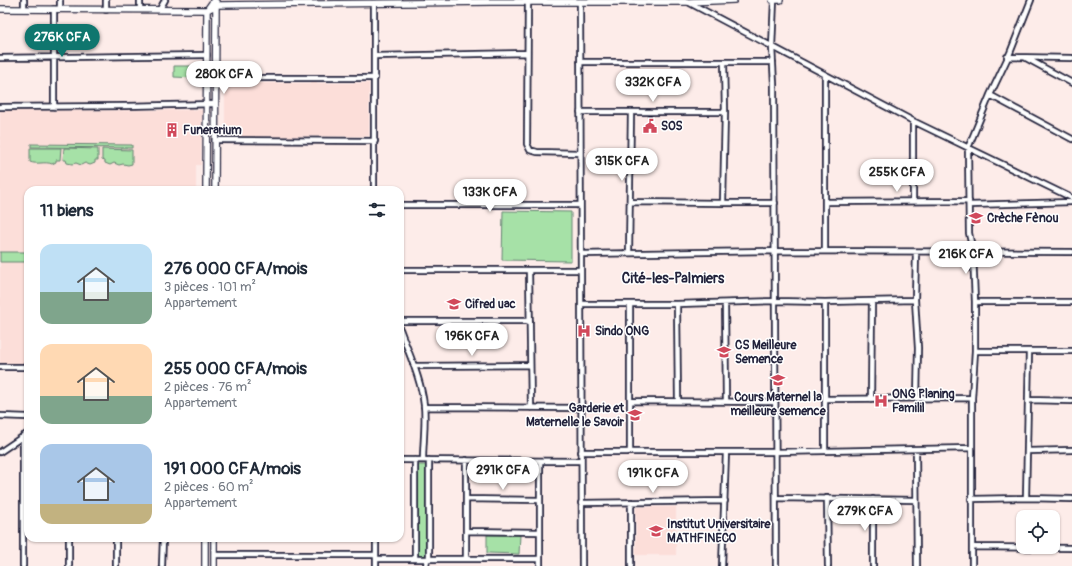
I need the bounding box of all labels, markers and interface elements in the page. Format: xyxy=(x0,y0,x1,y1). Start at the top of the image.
pin: 276K CFA xyxy=(21,24,103,58)
text: 276K CFA xyxy=(34,29,90,45)
pin: 280K CFA xyxy=(183,61,265,95)
text: 280K CFA xyxy=(195,66,253,82)
pin: 332K CFA xyxy=(612,69,694,103)
text: 332K CFA xyxy=(625,74,681,90)
public building icon: SOS xyxy=(642,118,658,134)
place label: SOS xyxy=(661,119,683,134)
building icon: Funerarium xyxy=(164,122,180,138)
place label: Funerarium xyxy=(183,123,242,138)
pin: 315K CFA xyxy=(581,148,663,182)
text: 315K CFA xyxy=(595,153,649,169)
pin: 255K CFA xyxy=(856,159,938,193)
text: 255K CFA xyxy=(869,164,925,180)
pin: 133K CFA xyxy=(449,179,531,213)
text: 133K CFA xyxy=(463,184,517,200)
icon: filters xyxy=(366,199,388,221)
text: 11 biens xyxy=(40,200,93,221)
school or university icon: Crèche Fènou xyxy=(968,210,984,226)
place label: Crèche Fènou xyxy=(987,211,1058,226)
pin: 216K CFA xyxy=(925,241,1007,275)
text: 216K CFA xyxy=(939,246,993,262)
text: 276 000 CFA/mois xyxy=(164,258,307,279)
icon: home xyxy=(72,260,120,308)
district label: Cité-les-Palmiers xyxy=(622,270,725,287)
text: 3 pièces · 101 m² xyxy=(164,279,256,295)
text: Appartement xyxy=(164,295,237,311)
school or university icon: Cifred uac xyxy=(446,296,462,312)
place label: Cifred uac xyxy=(465,297,516,312)
pin: 196K CFA xyxy=(431,323,513,357)
hospital icon: Sindo ONG xyxy=(576,323,592,339)
place label: Sindo ONG xyxy=(595,324,649,339)
text: 196K CFA xyxy=(445,328,499,344)
place label: CS Meilleure Semence xyxy=(735,338,797,367)
school or university icon: CS Meilleure Semence xyxy=(716,344,732,360)
text: 255 000 CFA/mois xyxy=(164,358,307,379)
icon: home xyxy=(72,360,120,408)
school or university icon: Cours Maternel la meilleure semence xyxy=(770,372,786,388)
text: 2 pièces · 76 m² xyxy=(164,379,251,395)
place label: ONG Planing Familil xyxy=(892,387,955,416)
place label: Cours Maternel la meilleure semence xyxy=(730,390,827,419)
hospital icon: ONG Planing Familil xyxy=(873,393,889,409)
text: Appartement xyxy=(164,395,237,411)
place label: Garderie et Maternelle le Savoir xyxy=(526,401,625,430)
school or university icon: Garderie et Maternelle le Savoir xyxy=(627,407,643,423)
pin: 291K CFA xyxy=(462,457,544,491)
text: 191 000 CFA/mois xyxy=(164,458,301,479)
icon: home xyxy=(72,460,120,508)
pin: 191K CFA xyxy=(612,460,694,494)
text: 291K CFA xyxy=(476,462,530,478)
text: 191K CFA xyxy=(627,465,679,481)
text: 2 pièces · 60 m² xyxy=(164,479,253,495)
text: Appartement xyxy=(164,495,237,511)
pin: 279K CFA xyxy=(824,498,906,532)
text: 279K CFA xyxy=(837,503,893,519)
map controls xyxy=(1016,510,1060,554)
button: locate xyxy=(1016,510,1060,554)
place label: Institut Universitaire MATHFINECO xyxy=(667,517,772,546)
school or university icon: Institut Universitaire MATHFINECO xyxy=(648,523,664,539)

